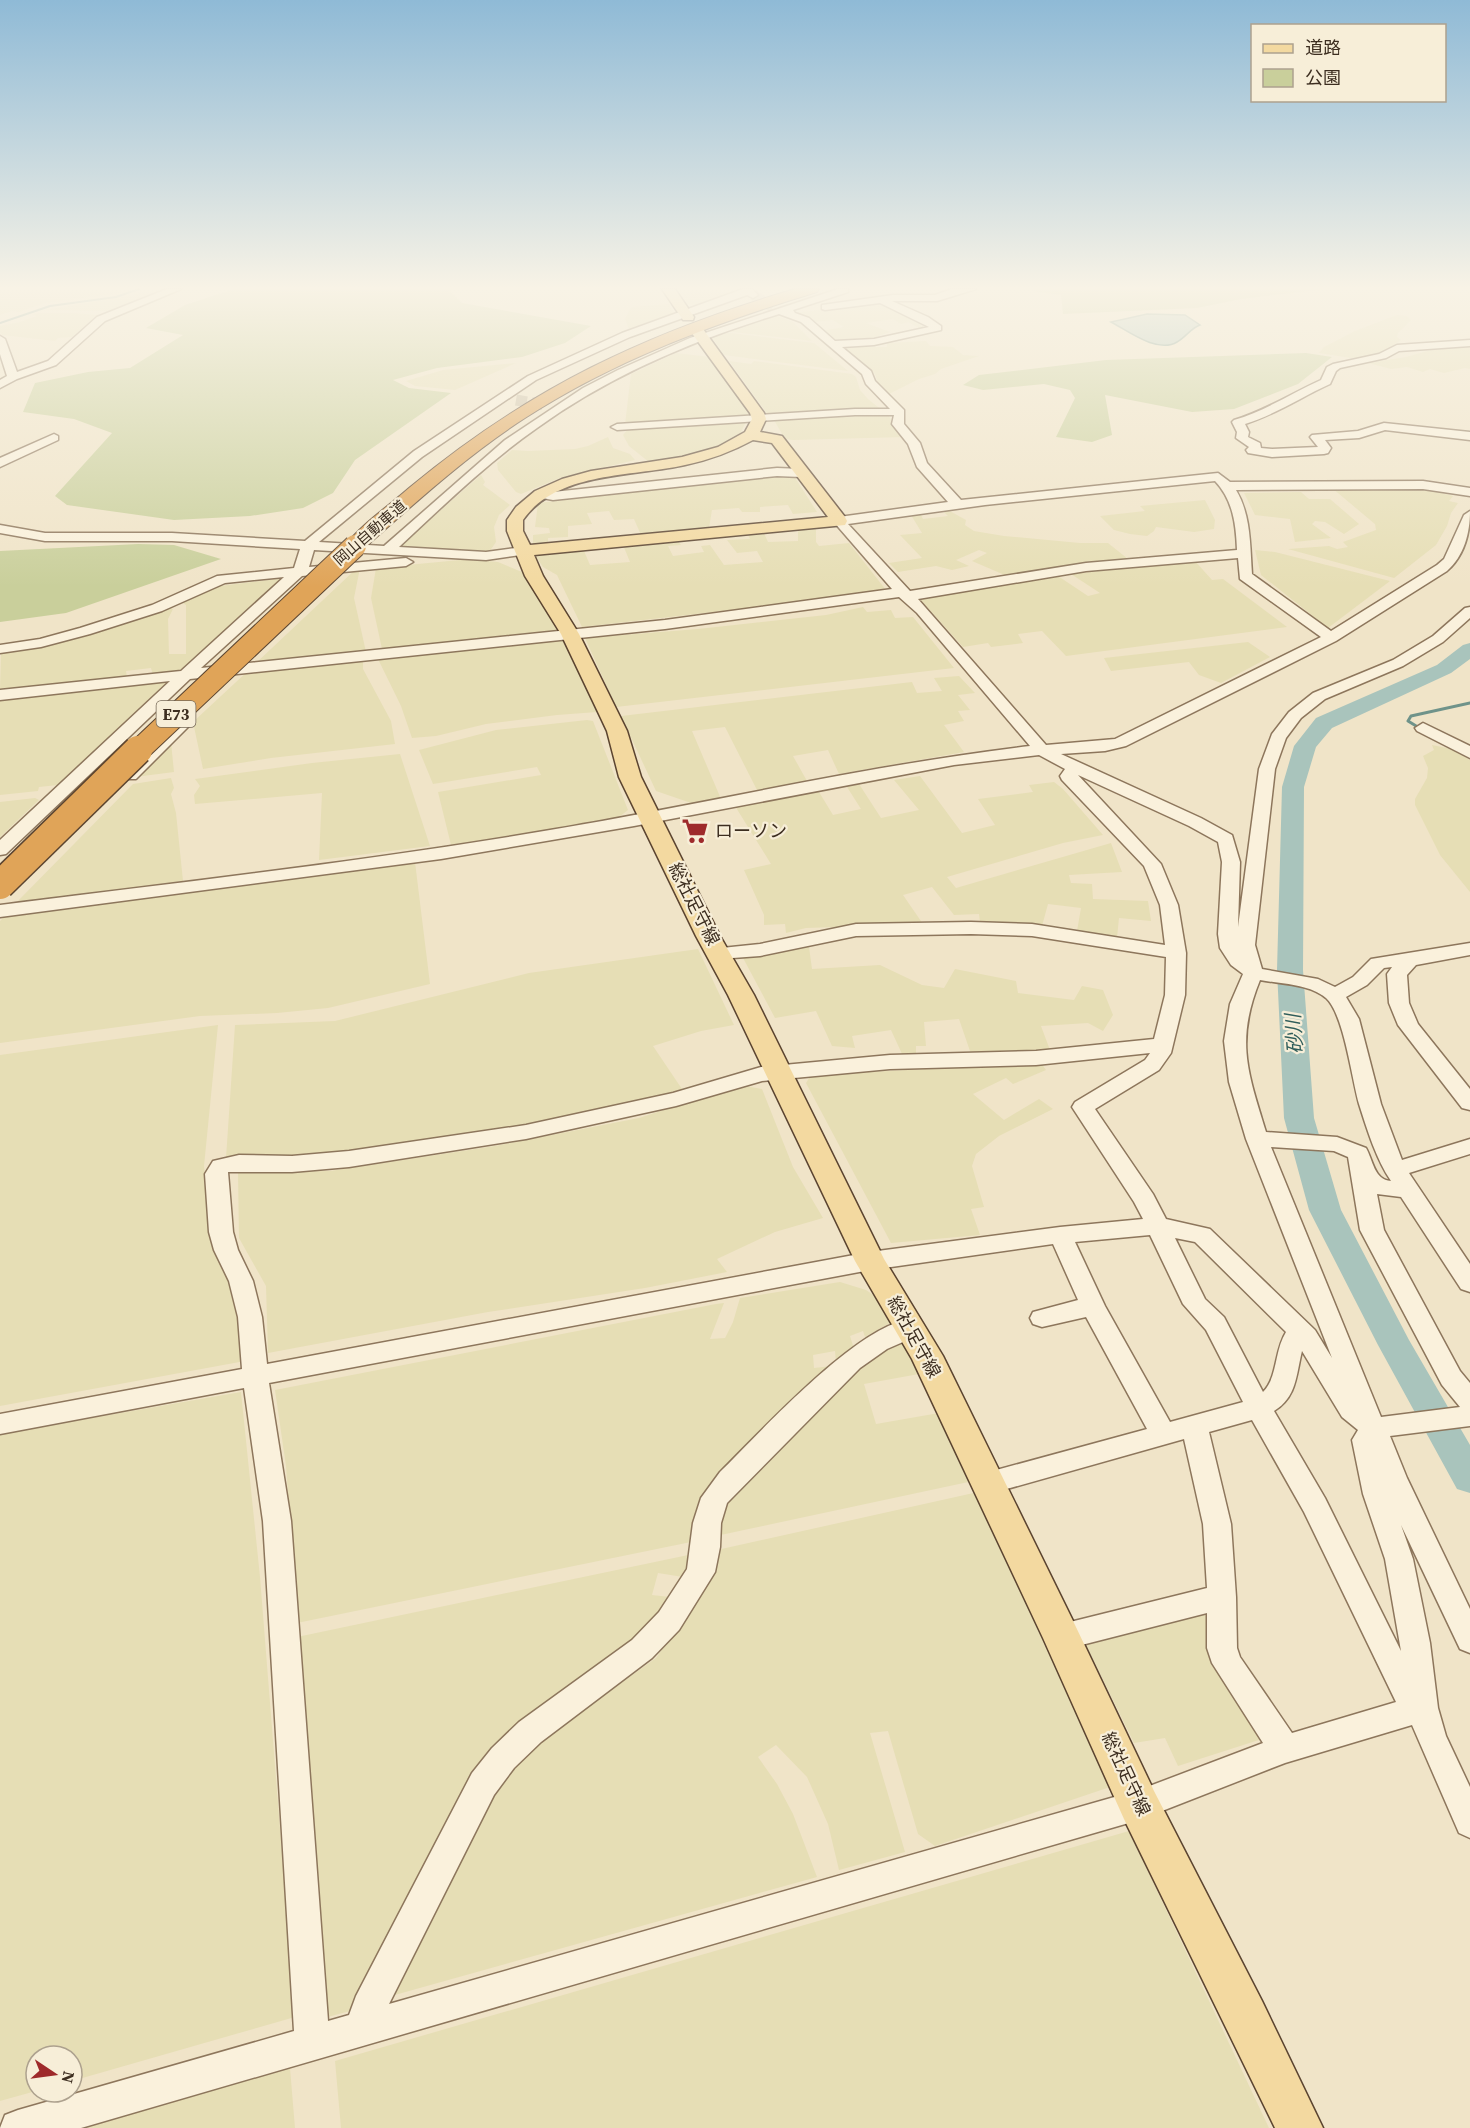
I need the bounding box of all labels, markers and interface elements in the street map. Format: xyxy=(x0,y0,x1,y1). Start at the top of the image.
legend xyxy=(1251,24,1446,102)
text: 道路 xyxy=(1305,35,1341,60)
text: 公園 xyxy=(1305,65,1341,90)
street label: 岡山自動車道 xyxy=(329,495,411,570)
road number: E73 xyxy=(156,701,195,727)
supermarket icon: ローソン xyxy=(680,816,710,846)
place label: ローソン xyxy=(715,818,787,843)
street label: 総社足守線 xyxy=(663,858,726,950)
water label: 砂川 xyxy=(1278,1011,1309,1055)
street label: 総社足守線 xyxy=(882,1291,947,1382)
street label: 総社足守線 xyxy=(1096,1728,1157,1820)
north arrow xyxy=(24,2044,84,2104)
text: N xyxy=(57,2069,81,2086)

